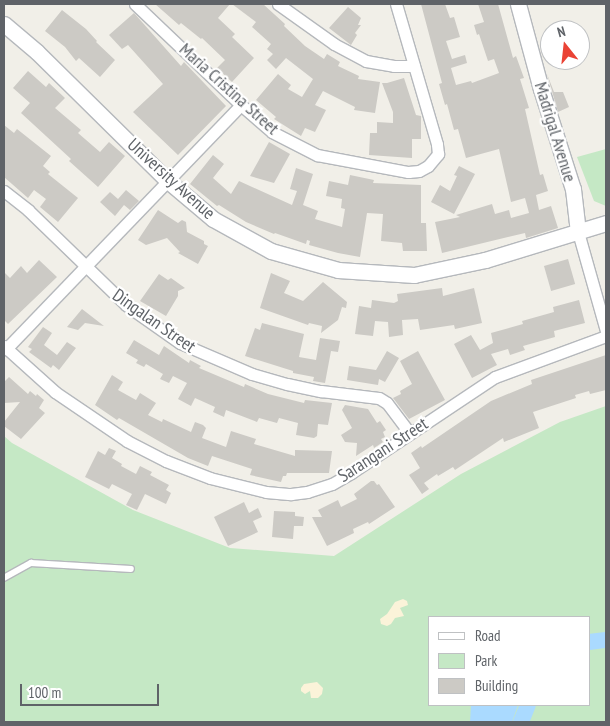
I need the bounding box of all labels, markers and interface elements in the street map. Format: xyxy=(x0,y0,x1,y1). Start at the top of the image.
north arrow xyxy=(540,20,590,70)
text: N xyxy=(555,22,567,41)
street label: Maria Cristina Street xyxy=(175,39,283,139)
street label: Madrigal Avenue xyxy=(529,79,581,185)
street label: University Avenue xyxy=(122,134,220,224)
street label: Dingalan Street xyxy=(108,284,200,358)
street label: Sarangani Street xyxy=(334,413,432,487)
legend xyxy=(428,616,590,706)
text: Road xyxy=(475,626,501,645)
text: Park xyxy=(475,651,497,670)
scale bar xyxy=(22,674,161,706)
text: Building xyxy=(475,676,518,695)
text: 100 m xyxy=(28,683,61,702)

